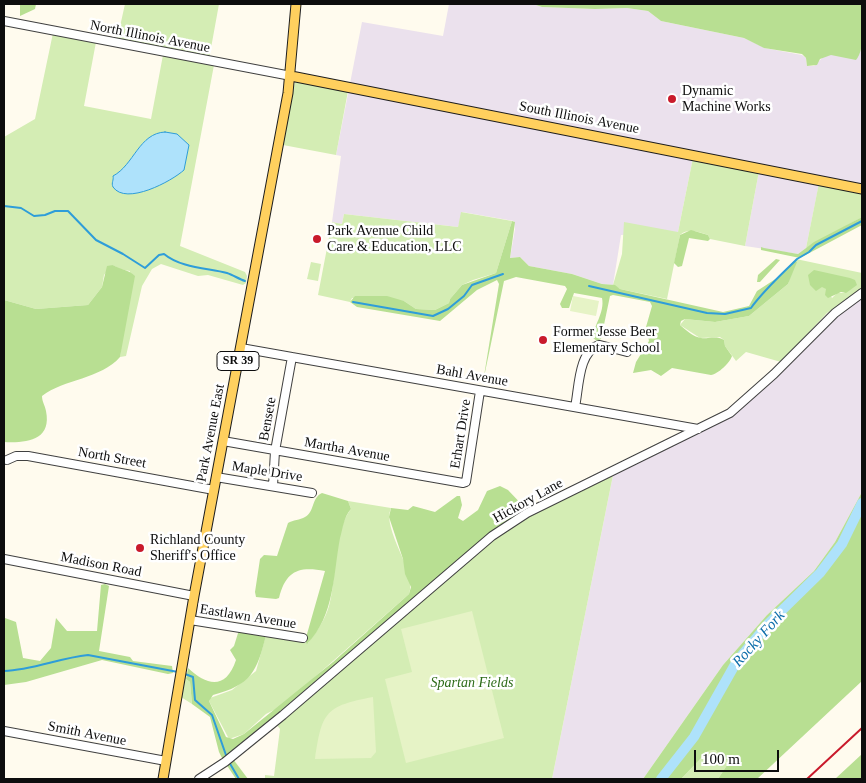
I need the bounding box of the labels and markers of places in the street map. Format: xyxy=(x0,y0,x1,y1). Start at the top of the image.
place label: Dynamic Machine Works xyxy=(682,83,771,115)
marker: Dynamic Machine Works xyxy=(666,93,678,105)
place label: Park Avenue Child Care & Education, LLC xyxy=(327,223,462,256)
marker: Park Avenue Child Care & Education, LLC xyxy=(311,233,323,245)
place label: Former Jesse Beer Elementary School xyxy=(553,324,660,357)
marker: Former Jesse Beer Elementary School xyxy=(537,334,549,346)
place label: Richland County Sheriff's Office xyxy=(150,532,245,564)
marker: Richland County Sheriff's Office xyxy=(134,542,146,554)

